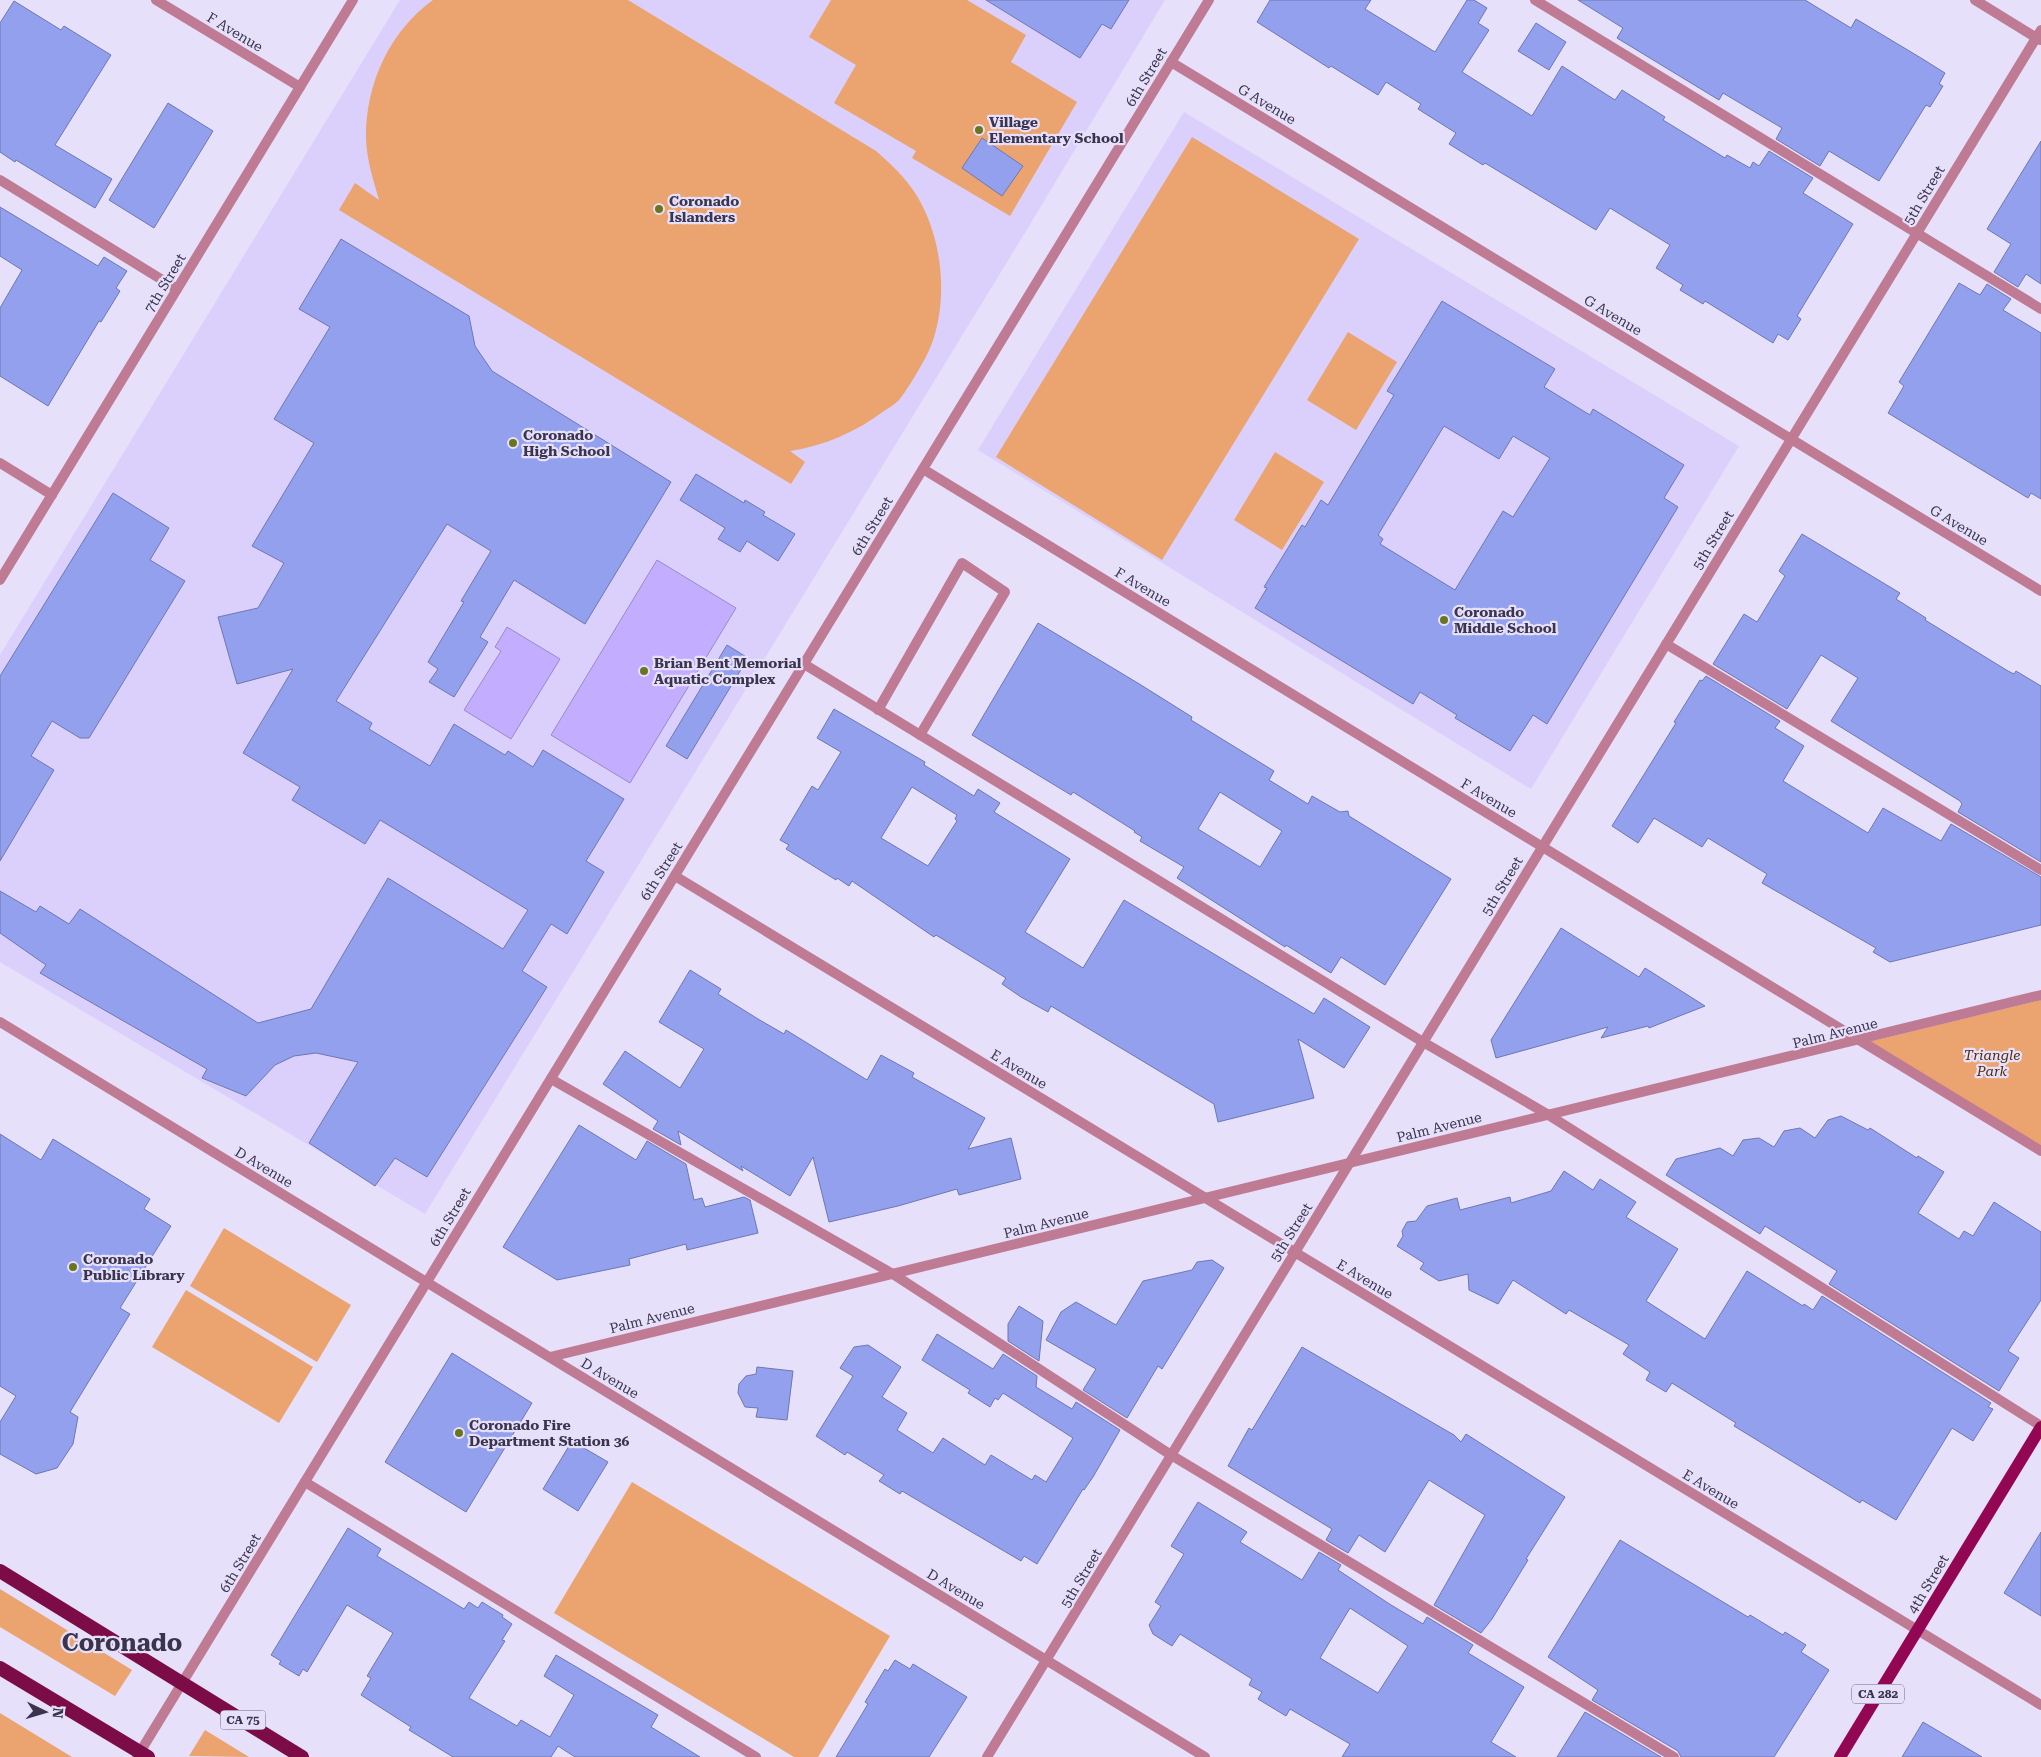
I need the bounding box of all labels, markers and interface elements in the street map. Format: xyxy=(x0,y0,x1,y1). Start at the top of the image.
street label: F Avenue xyxy=(204,9,266,55)
street label: 6th Street xyxy=(1122,45,1170,109)
street label: G Avenue xyxy=(1235,81,1299,128)
place label: Village Elementary School xyxy=(989,114,1124,146)
marker: Village Elementary School xyxy=(973,124,985,136)
street label: 5th Street xyxy=(1900,163,1948,227)
place label: Coronado Islanders xyxy=(669,193,739,225)
marker: Coronado Islanders xyxy=(653,203,665,215)
street label: 7th Street xyxy=(141,251,189,315)
street label: G Avenue xyxy=(1581,292,1645,339)
place label: Coronado High School xyxy=(523,427,610,459)
marker: Coronado High School xyxy=(507,437,519,449)
street label: 6th Street xyxy=(848,494,896,558)
street label: G Avenue xyxy=(1927,502,1991,549)
street label: 5th Street xyxy=(1689,508,1737,572)
street label: F Avenue xyxy=(1112,564,1174,610)
place label: Coronado Middle School xyxy=(1454,604,1557,636)
marker: Coronado Middle School xyxy=(1438,614,1450,626)
place label: Brian Bent Memorial Aquatic Complex xyxy=(654,655,802,687)
marker: Brian Bent Memorial Aquatic Complex xyxy=(638,665,650,677)
street label: F Avenue xyxy=(1458,775,1520,821)
street label: 6th Street xyxy=(637,839,685,903)
street label: 5th Street xyxy=(1478,854,1526,918)
street label: Palm Avenue xyxy=(1791,1015,1879,1051)
street label: E Avenue xyxy=(988,1046,1050,1092)
park label: Triangle Park xyxy=(1964,1047,2020,1079)
street label: Palm Avenue xyxy=(1395,1109,1483,1145)
street label: D Avenue xyxy=(232,1144,296,1191)
street label: 6th Street xyxy=(426,1185,474,1249)
street label: 5th Street xyxy=(1267,1200,1315,1264)
street label: Palm Avenue xyxy=(1002,1205,1090,1241)
place label: Coronado Public Library xyxy=(83,1251,185,1283)
street label: E Avenue xyxy=(1334,1256,1396,1302)
marker: Coronado Public Library xyxy=(67,1261,79,1273)
street label: Palm Avenue xyxy=(608,1300,696,1336)
street label: D Avenue xyxy=(578,1355,642,1402)
place label: Coronado Fire Department Station 36 xyxy=(469,1417,630,1449)
marker: Coronado Fire Department Station 36 xyxy=(453,1427,465,1439)
street label: E Avenue xyxy=(1680,1466,1742,1512)
street label: 6th Street xyxy=(216,1531,264,1595)
street label: 5th Street xyxy=(1057,1546,1105,1610)
street label: 4th Street xyxy=(1904,1552,1952,1616)
street label: D Avenue xyxy=(924,1566,988,1613)
district label: Coronado xyxy=(62,1629,182,1657)
road number: CA 282 xyxy=(1852,1685,1904,1704)
north arrow xyxy=(20,1687,70,1737)
text: N xyxy=(49,1707,66,1719)
road number: CA 75 xyxy=(220,1710,266,1730)

